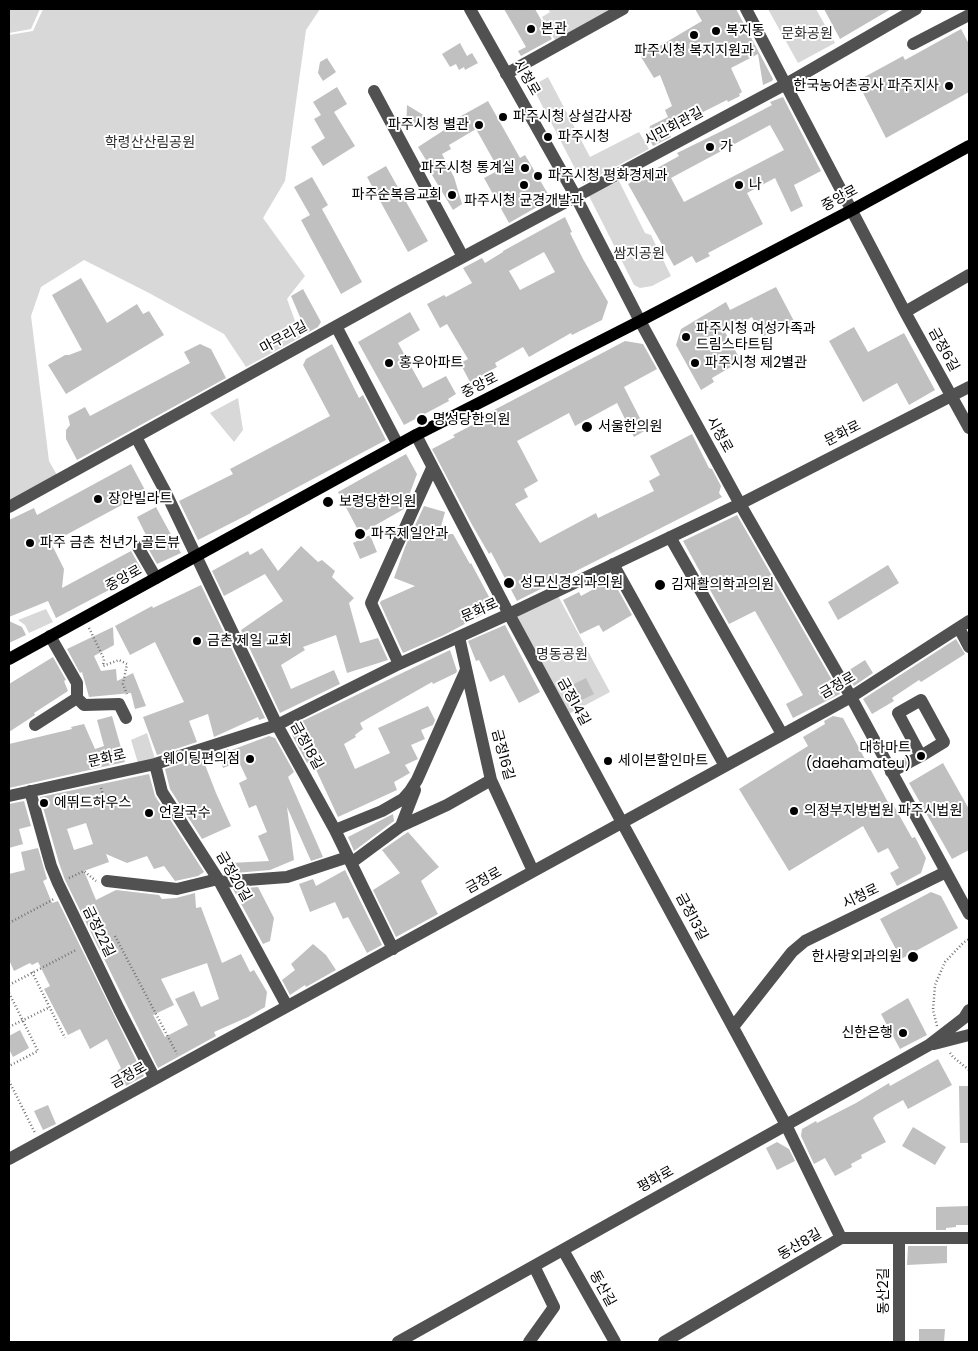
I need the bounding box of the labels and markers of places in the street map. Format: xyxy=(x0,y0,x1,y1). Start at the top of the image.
place label: 본관 xyxy=(541,21,567,37)
marker: 본관 xyxy=(525,23,537,35)
place label: 복지동 xyxy=(726,23,765,39)
marker: 복지동 xyxy=(710,25,722,37)
marker: 파주시청 복지지원과 xyxy=(688,29,700,41)
place label: 파주시청 복지지원과 xyxy=(634,43,754,59)
place label: 한국농어촌공사 파주지사 xyxy=(794,78,939,94)
marker: 한국농어촌공사 파주지사 xyxy=(943,80,955,92)
place label: 파주시청 상설감사장 xyxy=(513,109,633,125)
marker: 파주시청 상설감사장 xyxy=(497,111,509,123)
place label: 파주시청 별관 xyxy=(388,117,469,133)
marker: 파주시청 별관 xyxy=(473,119,485,131)
place label: 파주시청 xyxy=(558,129,610,145)
marker: 파주시청 xyxy=(542,131,554,143)
place label: 가 xyxy=(720,139,733,155)
marker: 가 xyxy=(704,141,716,153)
place label: 파주시청 통계실 xyxy=(421,160,515,176)
marker: 파주시청 통계실 xyxy=(519,162,531,174)
place label: 파주시청 평화경제과 xyxy=(548,168,668,184)
marker: 파주시청 평화경제과 xyxy=(532,170,544,182)
place label: 나 xyxy=(749,177,762,193)
marker: 파주시청 균경개발과 xyxy=(518,179,530,191)
marker: 나 xyxy=(733,179,745,191)
place label: 파주순복음교회 xyxy=(352,187,442,203)
marker: 파주순복음교회 xyxy=(446,189,458,201)
place label: 파주시청 균경개발과 xyxy=(464,193,584,209)
place label: 파주시청 여성가족과 드림스타트팀 xyxy=(696,321,816,354)
marker: 파주시청 여성가족과 드림스타트팀 xyxy=(680,331,692,343)
place label: 홍우아파트 xyxy=(399,355,463,371)
place label: 파주시청 제2별관 xyxy=(705,355,807,371)
marker: 홍우아파트 xyxy=(383,357,395,369)
marker: 파주시청 제2별관 xyxy=(689,357,701,369)
place label: 명성당한의원 xyxy=(433,412,510,428)
marker: 명성당한의원 xyxy=(415,413,429,427)
place label: 서울한의원 xyxy=(598,419,662,435)
marker: 서울한의원 xyxy=(580,420,594,434)
place label: 장안빌라트 xyxy=(108,491,172,507)
marker: 장안빌라트 xyxy=(92,493,104,505)
place label: 보령당한의원 xyxy=(339,494,416,510)
marker: 보령당한의원 xyxy=(321,495,335,509)
place label: 파주제일안과 xyxy=(371,526,448,542)
marker: 파주제일안과 xyxy=(353,527,367,541)
place label: 파주 금촌 천년가 골든뷰 xyxy=(40,535,180,551)
marker: 파주 금촌 천년가 골든뷰 xyxy=(24,537,36,549)
place label: 성모신경외과의원 xyxy=(520,575,623,591)
marker: 성모신경외과의원 xyxy=(502,576,516,590)
place label: 김재활의학과의원 xyxy=(671,577,774,593)
marker: 김재활의학과의원 xyxy=(653,578,667,592)
place label: 금촌 제일 교회 xyxy=(207,633,292,649)
marker: 금촌 제일 교회 xyxy=(191,635,203,647)
place label: 대하마트 (daehamateu) xyxy=(806,740,911,772)
marker: 대하마트 (daehamateu) xyxy=(915,750,927,762)
place label: 웨이팅편의점 xyxy=(163,751,240,767)
marker: 웨이팅편의점 xyxy=(244,753,256,765)
place label: 세이븐할인마트 xyxy=(618,753,708,769)
marker: 세이븐할인마트 xyxy=(602,755,614,767)
place label: 에뛰드하우스 xyxy=(54,795,131,811)
marker: 에뛰드하우스 xyxy=(38,797,50,809)
place label: 의정부지방법원 파주시법원 xyxy=(804,803,962,819)
place label: 언칼국수 xyxy=(159,805,211,821)
marker: 의정부지방법원 파주시법원 xyxy=(788,805,800,817)
marker: 언칼국수 xyxy=(143,807,155,819)
place label: 한사랑외과의원 xyxy=(812,949,902,965)
marker: 한사랑외과의원 xyxy=(906,950,920,964)
place label: 신한은행 xyxy=(841,1025,893,1041)
marker: 신한은행 xyxy=(897,1027,909,1039)

